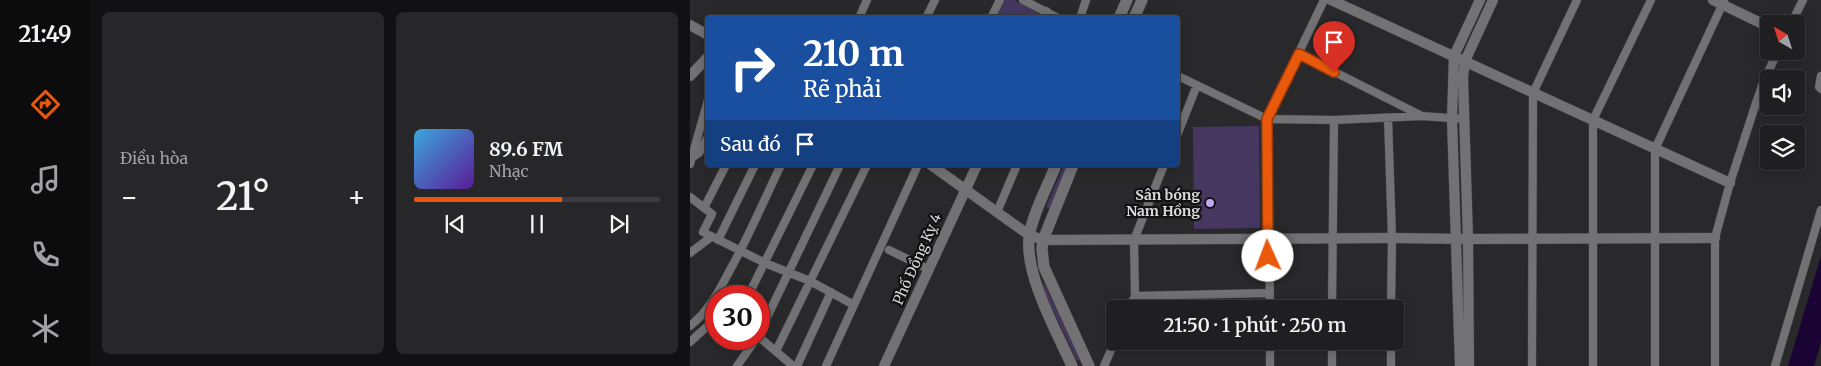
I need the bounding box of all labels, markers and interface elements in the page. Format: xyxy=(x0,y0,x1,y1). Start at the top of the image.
north arrow xyxy=(1760,15,1805,60)
map controls xyxy=(1760,15,1805,170)
text: 21:49 xyxy=(18,20,72,48)
pin xyxy=(1313,21,1355,72)
icon: arrive xyxy=(1320,28,1348,56)
text: 210 m xyxy=(803,32,904,76)
icon: right xyxy=(720,35,785,100)
button: sound xyxy=(1760,70,1805,115)
text: Rẽ phải xyxy=(803,75,882,103)
icon: directions xyxy=(28,87,63,122)
button: layers xyxy=(1760,125,1805,170)
icon: arrive xyxy=(791,130,819,158)
text: Sau đó xyxy=(720,132,781,156)
text: 89.6 FM xyxy=(489,137,563,161)
text: Điều hòa xyxy=(120,148,188,168)
text: Nhạc xyxy=(489,161,529,181)
icon: music xyxy=(28,162,63,197)
text: 21° xyxy=(216,173,270,220)
text: − xyxy=(120,179,139,215)
text: + xyxy=(347,179,366,215)
place label: Sân bóng Nam Hồng xyxy=(1126,186,1200,220)
marker: Sân bóng Nam Hồng xyxy=(1204,197,1216,209)
icon: previous xyxy=(441,210,469,238)
icon: pause xyxy=(523,210,551,238)
icon: next xyxy=(605,210,633,238)
street label: Phố Đồng Kỵ 4 xyxy=(889,210,945,308)
position arrow xyxy=(1241,229,1293,281)
icon: phone xyxy=(28,237,63,272)
speed limit sign: 30 xyxy=(705,285,770,350)
icon: climate xyxy=(28,311,63,346)
text: 21:50 · 1 phút · 250 m xyxy=(1163,313,1347,337)

